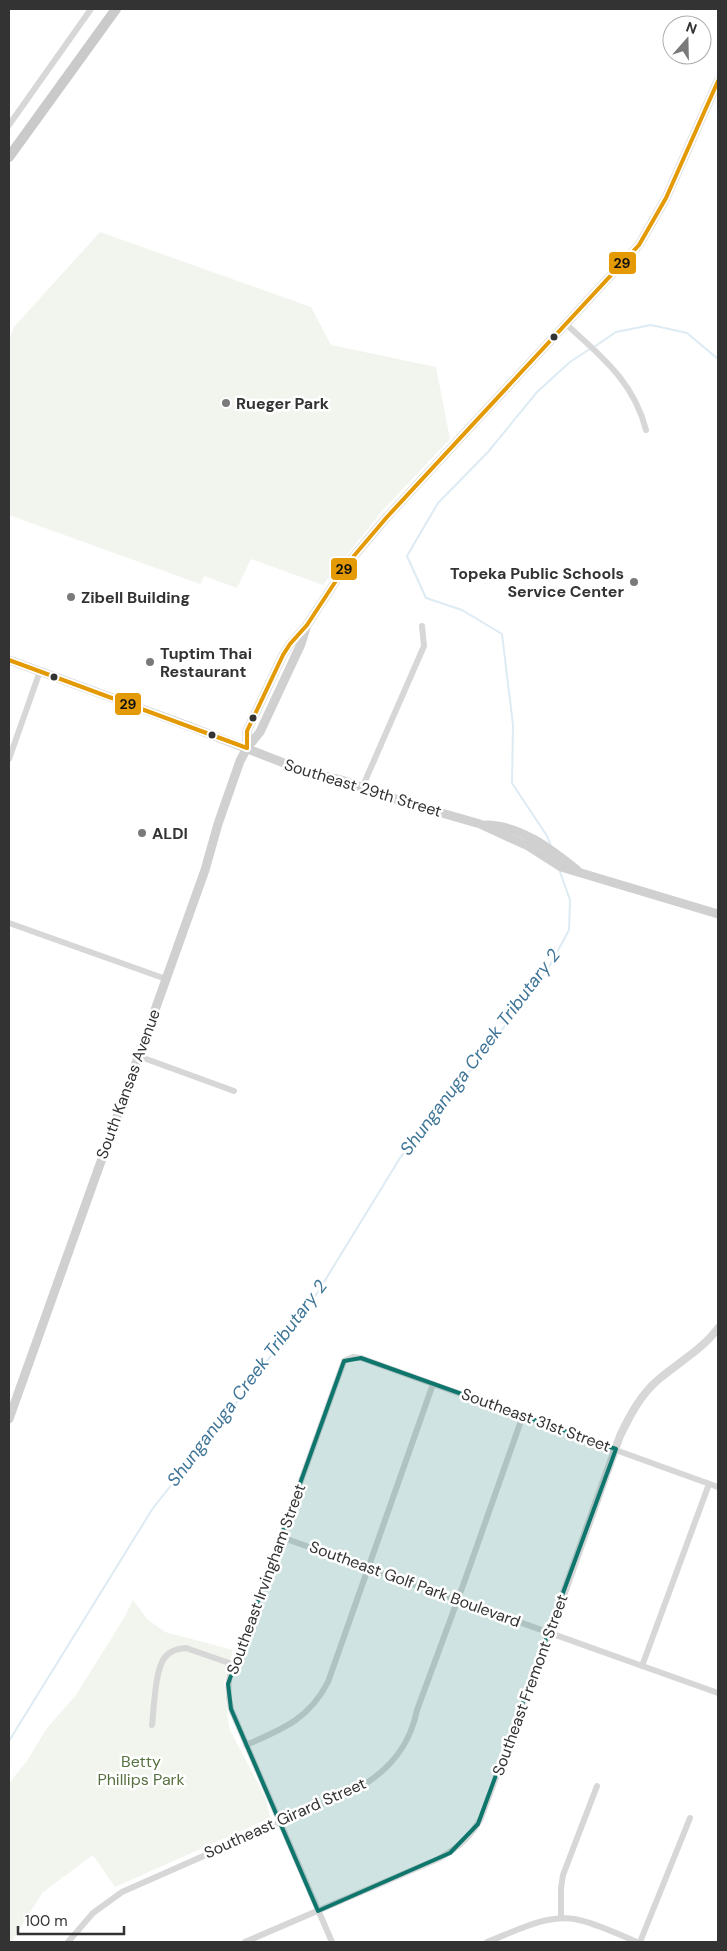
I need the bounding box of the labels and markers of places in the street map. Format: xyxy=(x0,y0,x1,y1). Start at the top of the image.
unlabelled marker xyxy=(549,332,559,342)
place label: Rueger Park xyxy=(236,393,330,414)
marker: Rueger Park xyxy=(220,397,232,409)
place label: Topeka Public Schools Service Center xyxy=(450,563,624,602)
marker: Topeka Public Schools Service Center xyxy=(628,576,640,588)
place label: Zibell Building xyxy=(81,587,190,608)
marker: Zibell Building xyxy=(65,591,77,603)
place label: Tuptim Thai Restaurant xyxy=(160,643,252,682)
marker: Tuptim Thai Restaurant xyxy=(144,656,156,668)
unlabelled marker xyxy=(49,672,59,682)
unlabelled marker xyxy=(248,713,258,723)
unlabelled marker xyxy=(207,730,217,740)
place label: ALDI xyxy=(152,823,188,844)
marker: ALDI xyxy=(136,827,148,839)

